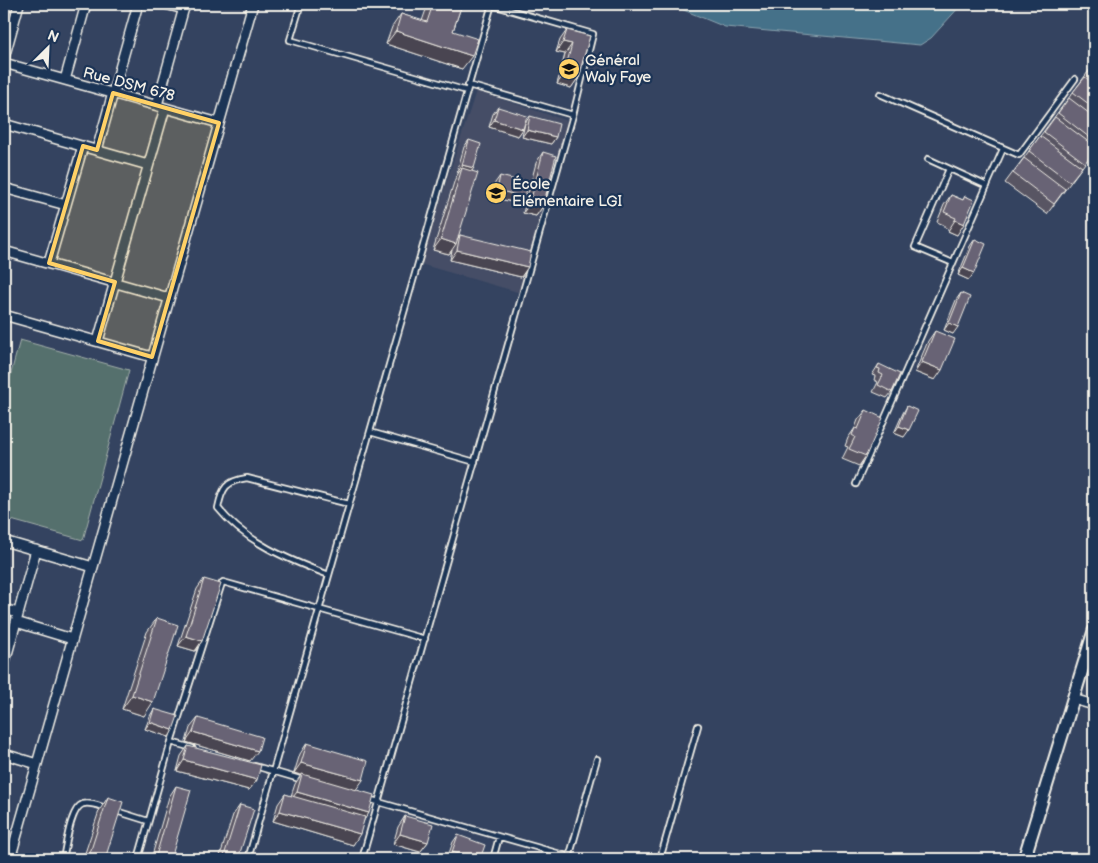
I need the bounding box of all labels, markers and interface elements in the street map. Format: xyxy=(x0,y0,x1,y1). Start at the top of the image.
north arrow xyxy=(22,22,72,72)
text: N xyxy=(45,27,61,46)
place label: Général Waly Faye xyxy=(585,51,651,87)
school or university icon: Général Waly Faye xyxy=(557,57,581,81)
street label: Rue DSM 678 xyxy=(81,63,177,106)
place label: École Elémentaire LGI xyxy=(512,175,623,211)
school or university icon: École Elémentaire LGI xyxy=(484,181,508,205)

